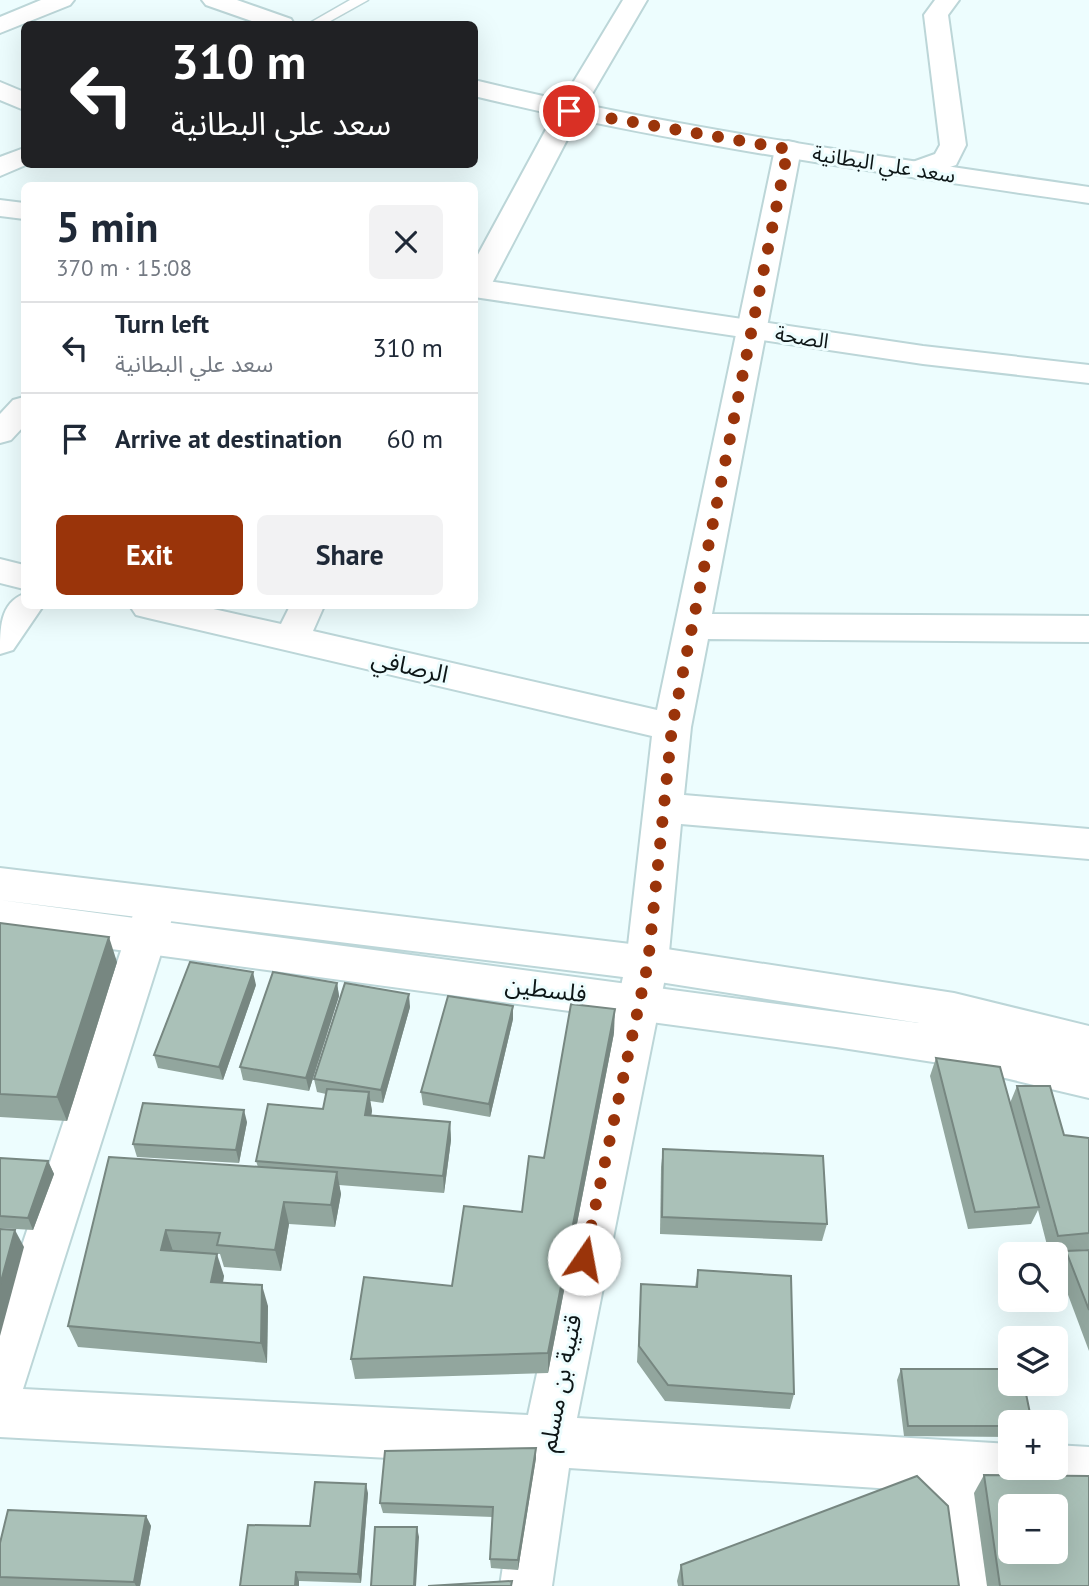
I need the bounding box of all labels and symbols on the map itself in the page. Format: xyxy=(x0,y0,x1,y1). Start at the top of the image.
pin xyxy=(539,81,599,141)
street label: سعد علي البطانية xyxy=(810,139,957,191)
street label: الصحة xyxy=(773,319,831,355)
street label: الرصافي xyxy=(368,642,451,693)
street label: فلسطين xyxy=(503,969,589,1009)
position arrow xyxy=(547,1222,621,1296)
street label: قتيبة بن مسلم xyxy=(532,1312,590,1455)

